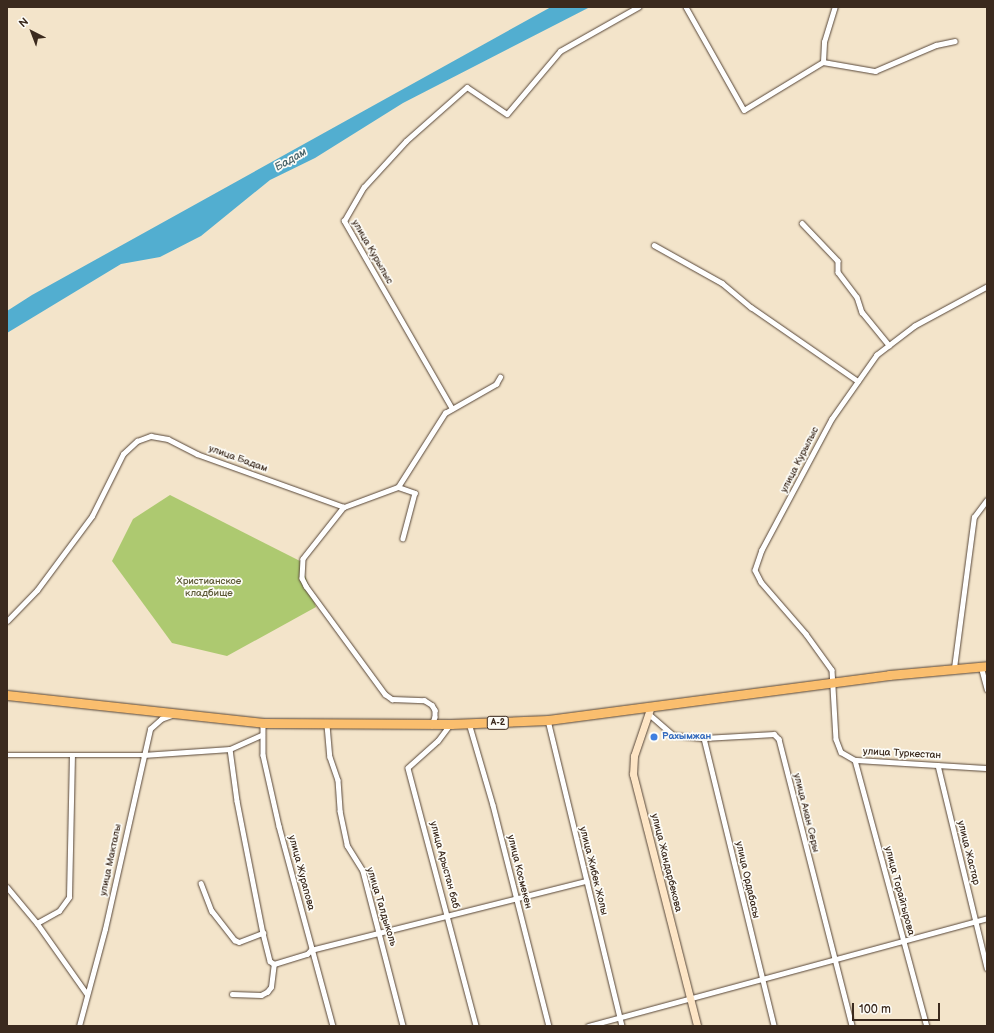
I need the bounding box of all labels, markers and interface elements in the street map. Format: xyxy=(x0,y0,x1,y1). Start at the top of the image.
north arrow xyxy=(12,12,52,52)
text: N xyxy=(16,15,31,30)
water label: Бадам xyxy=(273,146,309,174)
street label: улица Курылыс xyxy=(349,218,395,286)
street label: улица Курылыс xyxy=(778,425,822,495)
street label: улица Бадам xyxy=(207,443,269,475)
park label: Христианское кладбище xyxy=(177,575,241,598)
road number: A-2 xyxy=(486,716,510,730)
place label: Рахымжан xyxy=(662,731,711,743)
marker: Рахымжан xyxy=(649,732,659,742)
street label: улица Туркестан xyxy=(863,746,941,762)
street label: улица Акан Серы xyxy=(790,772,822,854)
street label: улица Жандарбекова xyxy=(648,813,684,913)
street label: улица Арыстан баб xyxy=(427,820,461,910)
street label: улица Жастар xyxy=(954,820,982,886)
street label: улица Макталы xyxy=(98,823,124,897)
street label: улица Жибек Жолы xyxy=(576,826,610,916)
street label: улица Журапова xyxy=(285,834,317,912)
street label: улица Космекен xyxy=(504,834,534,910)
street label: улица Ордабасы xyxy=(732,840,762,920)
street label: улица Торайгырова xyxy=(881,845,917,937)
street label: улица Талдыколь xyxy=(363,866,399,948)
scale bar xyxy=(854,995,942,1021)
text: 100 m xyxy=(859,1002,891,1017)

